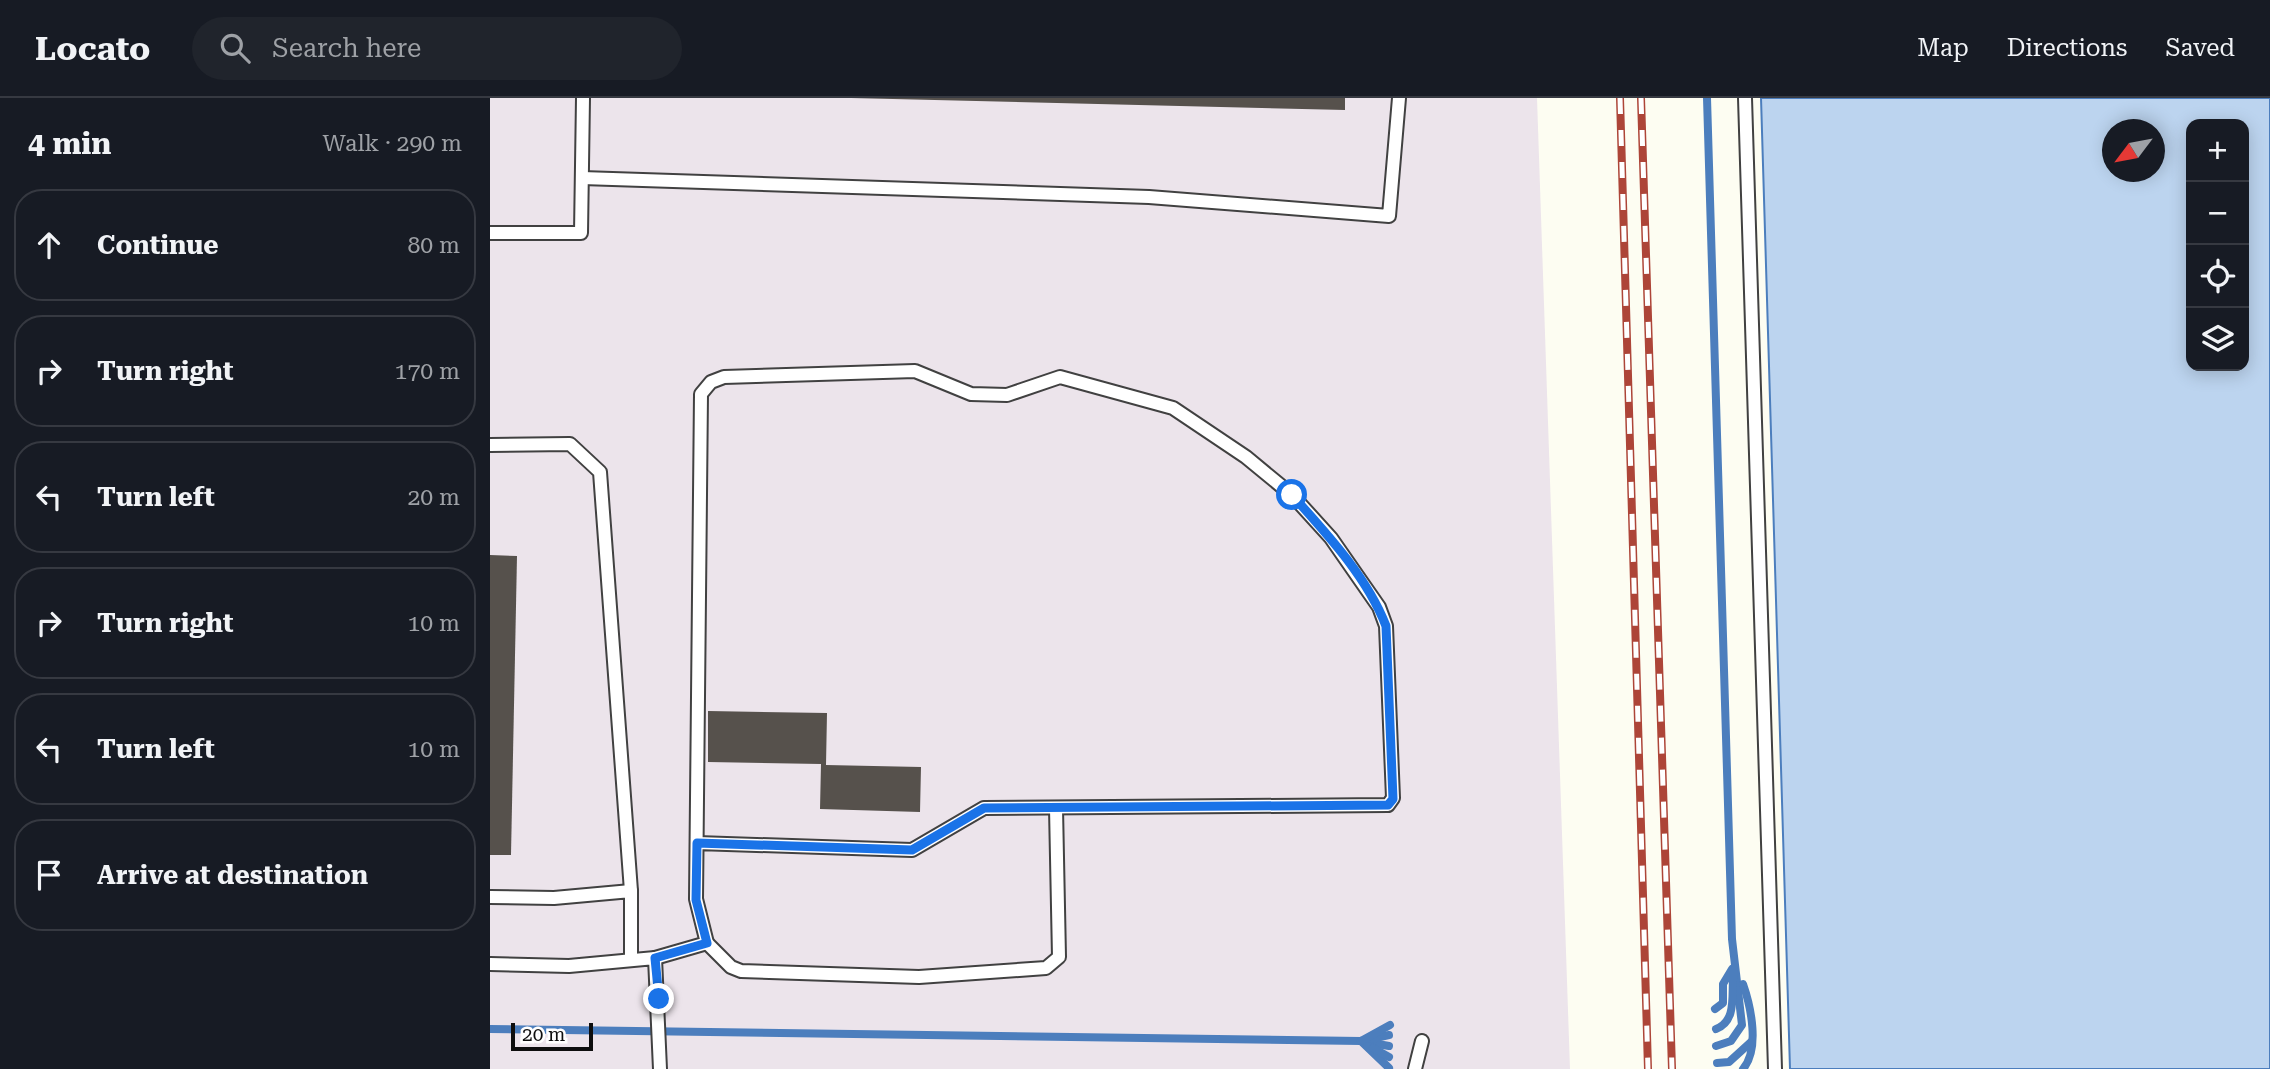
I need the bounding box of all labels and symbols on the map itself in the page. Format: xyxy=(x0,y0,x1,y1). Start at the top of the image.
north arrow xyxy=(2102,119,2165,182)
route start xyxy=(1276,479,1307,510)
route end xyxy=(643,983,674,1014)
scale bar xyxy=(511,1020,593,1052)

